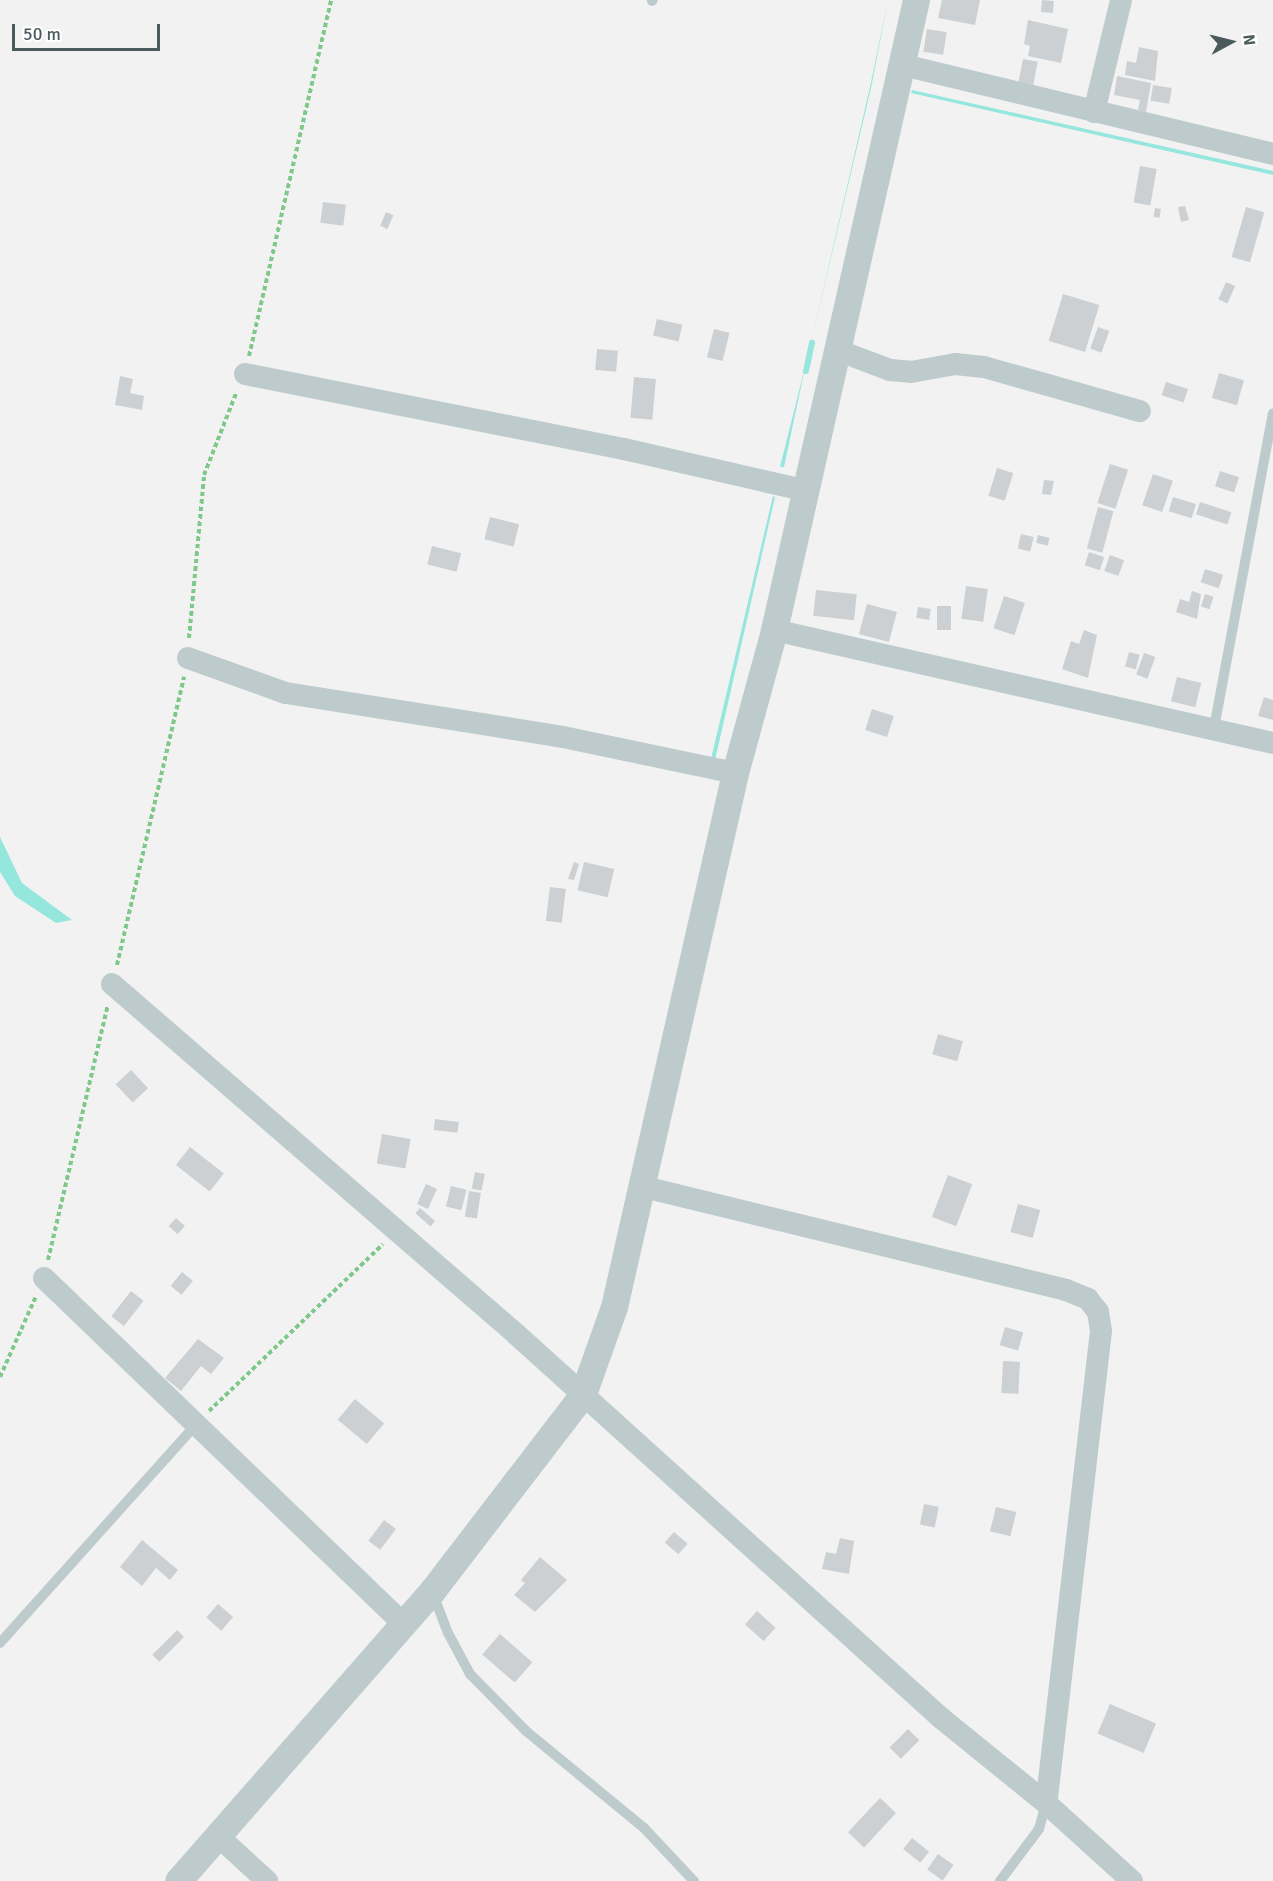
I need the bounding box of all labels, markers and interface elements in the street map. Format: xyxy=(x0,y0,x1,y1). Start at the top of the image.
scale bar xyxy=(15,12,164,50)
north arrow xyxy=(1201,12,1261,72)
text: 50 m xyxy=(23,23,61,45)
text: N xyxy=(1238,33,1259,47)

